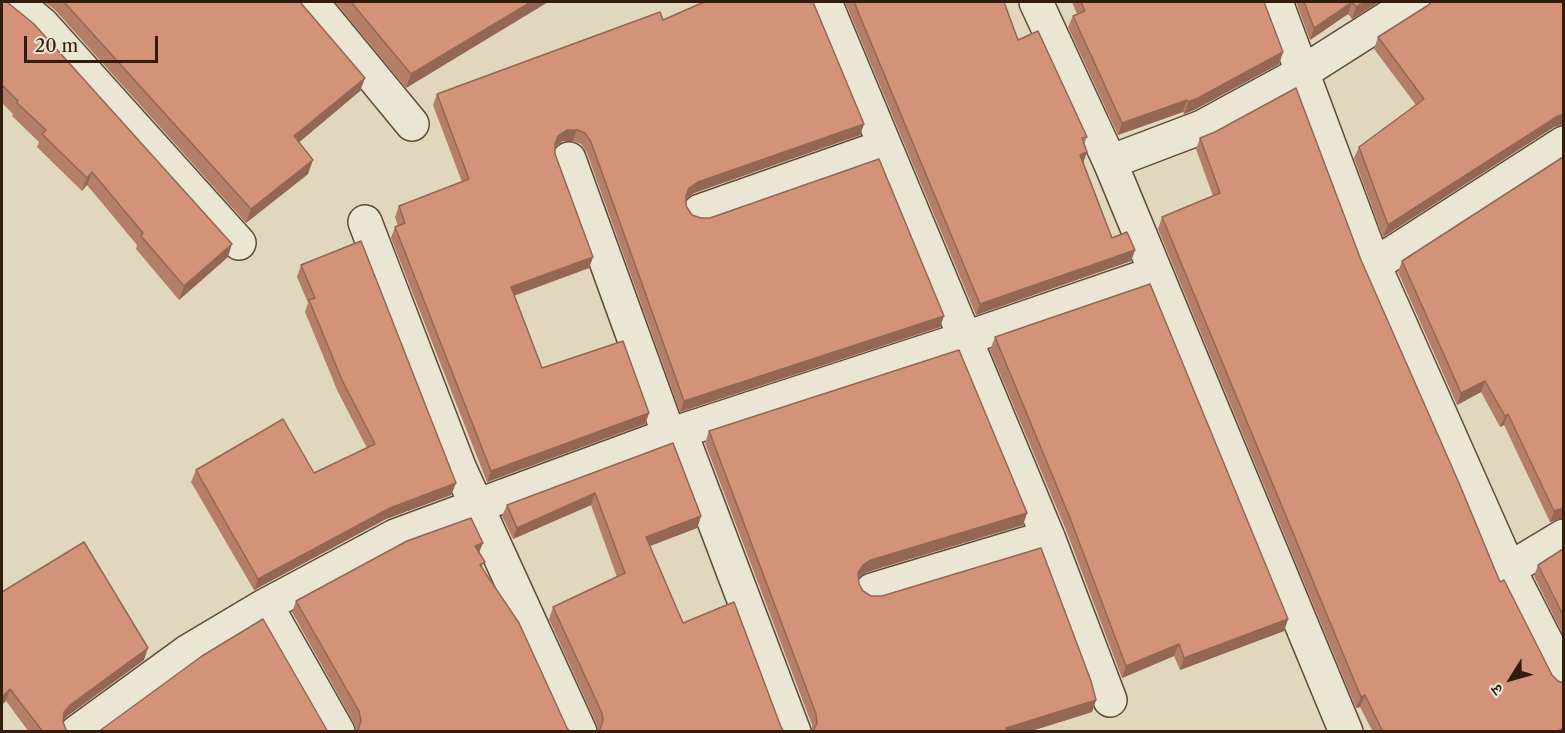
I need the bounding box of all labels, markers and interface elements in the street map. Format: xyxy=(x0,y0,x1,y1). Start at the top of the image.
scale bar xyxy=(27,24,160,62)
text: 20 m xyxy=(35,35,78,57)
north arrow xyxy=(1481,649,1541,709)
text: उ xyxy=(1486,681,1507,699)

